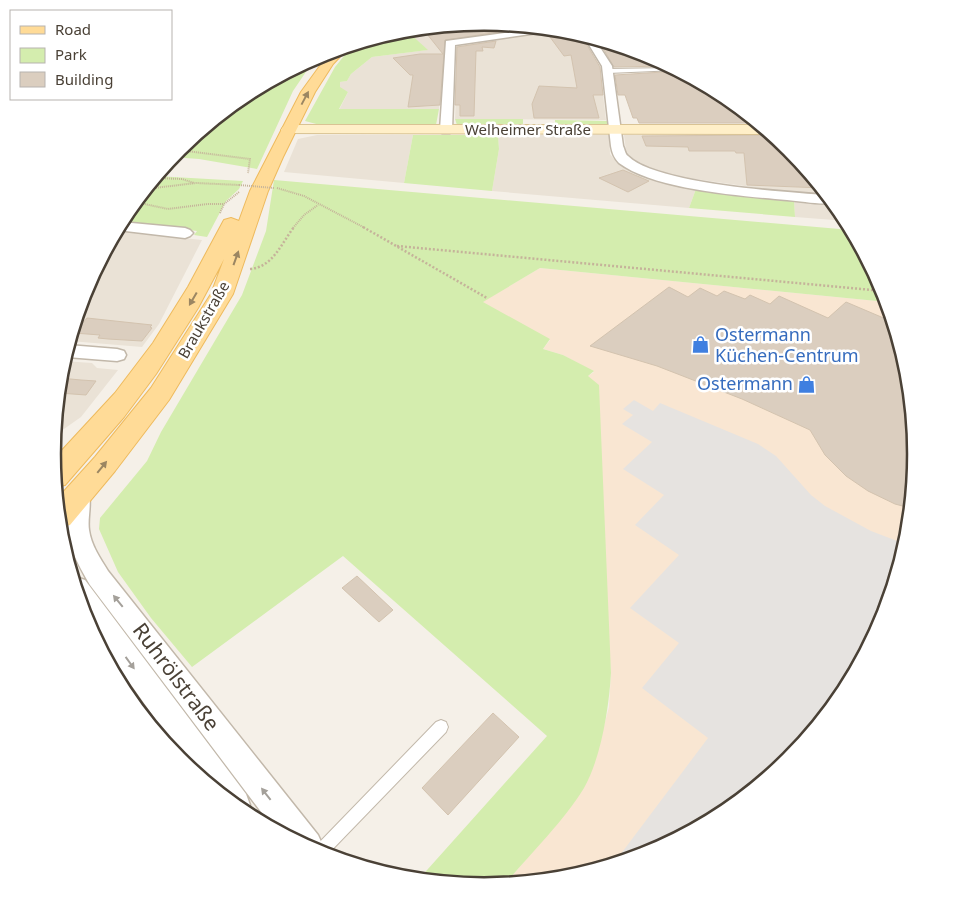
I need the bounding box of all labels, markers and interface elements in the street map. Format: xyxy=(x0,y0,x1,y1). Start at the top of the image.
legend xyxy=(10,10,172,100)
text: Road xyxy=(55,19,91,39)
text: Park xyxy=(55,44,87,64)
text: Building xyxy=(55,69,113,89)
one-way arrow xyxy=(301,91,309,106)
street label: Welheimer Straße xyxy=(465,119,591,139)
one-way arrow xyxy=(233,250,240,265)
street label: Braukstraße xyxy=(173,277,233,362)
one-way arrow xyxy=(189,291,197,306)
place label: Ostermann Küchen-Centrum xyxy=(715,322,859,367)
shop icon: Ostermann Küchen-Centrum xyxy=(691,335,711,355)
place label: Ostermann xyxy=(697,371,793,395)
shop icon: Ostermann xyxy=(797,374,817,394)
one-way arrow xyxy=(97,461,108,474)
one-way arrow xyxy=(112,594,123,607)
street label: Ruhrölstraße xyxy=(127,617,227,736)
one-way arrow xyxy=(124,656,135,669)
one-way arrow xyxy=(260,788,271,801)

